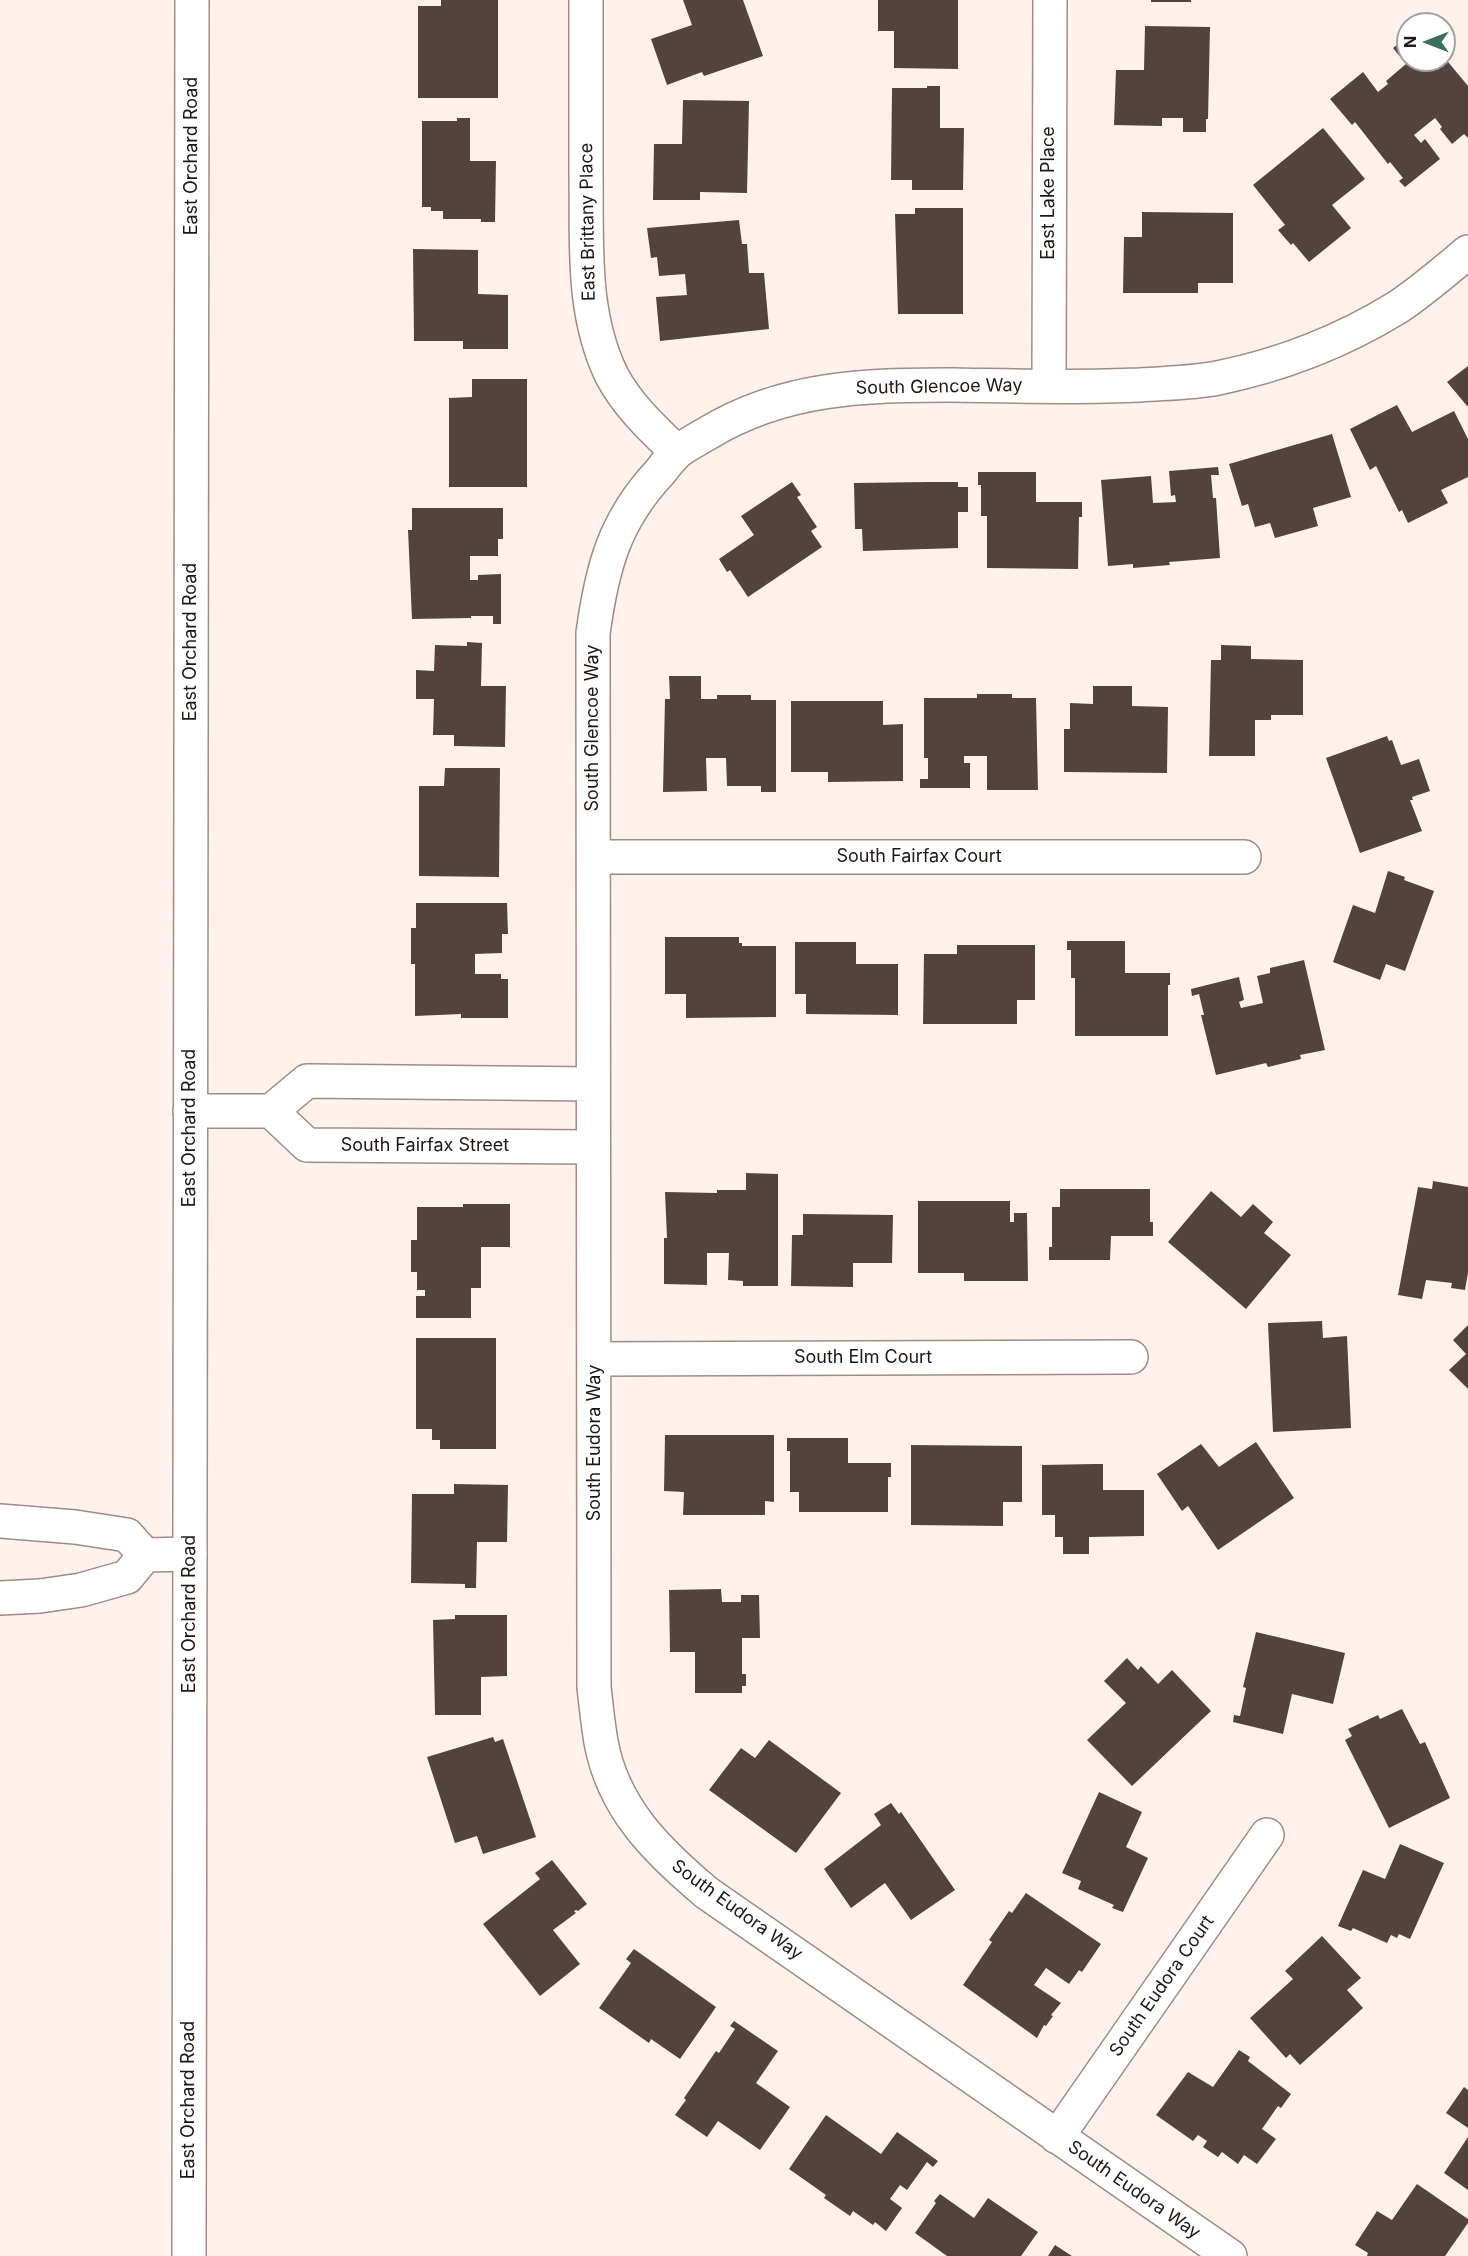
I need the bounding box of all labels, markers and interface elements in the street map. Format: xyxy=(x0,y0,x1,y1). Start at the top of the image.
north arrow xyxy=(1396,12,1456,72)
text: N xyxy=(1400,36,1420,48)
street label: East Orchard Road xyxy=(181,77,203,235)
street label: East Lake Place xyxy=(1038,126,1060,260)
street label: East Brittany Place xyxy=(576,143,600,301)
street label: South Glencoe Way xyxy=(855,375,1023,399)
street label: East Orchard Road xyxy=(180,563,202,721)
street label: South Glencoe Way xyxy=(582,645,604,811)
street label: South Fairfax Court xyxy=(836,846,1002,868)
street label: East Orchard Road xyxy=(179,1049,201,1207)
street label: South Fairfax Street xyxy=(341,1135,509,1157)
street label: South Elm Court xyxy=(794,1347,932,1369)
street label: South Eudora Way xyxy=(584,1365,606,1521)
street label: East Orchard Road xyxy=(179,1535,201,1693)
street label: South Eudora Way xyxy=(667,1855,807,1965)
street label: South Eudora Court xyxy=(1105,1911,1219,2061)
street label: East Orchard Road xyxy=(178,2021,200,2179)
street label: South Eudora Way xyxy=(1064,2136,1204,2244)

